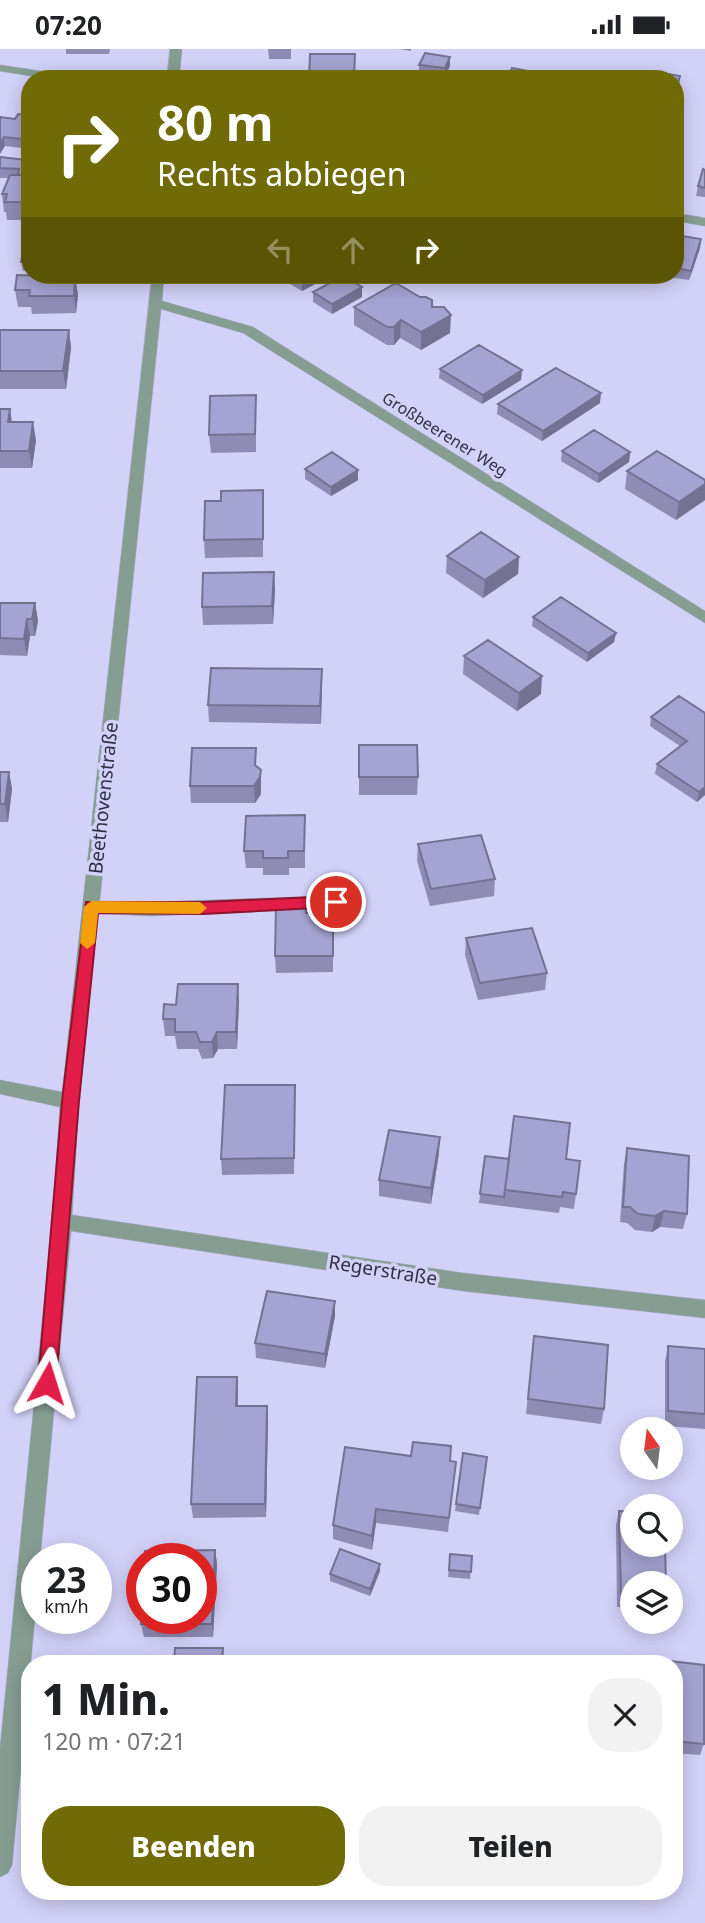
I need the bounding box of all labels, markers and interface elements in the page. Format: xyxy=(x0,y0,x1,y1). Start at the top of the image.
text: 07:20 xyxy=(35,7,102,43)
text: 80 m xyxy=(157,89,274,155)
icon: right xyxy=(42,98,133,189)
text: Rechts abbiegen xyxy=(157,152,406,195)
icon: left xyxy=(261,231,299,269)
icon: ahead xyxy=(334,231,372,269)
icon: right xyxy=(407,231,445,269)
street label: Großbeerener Weg xyxy=(378,387,512,481)
street label: Beethovenstraße xyxy=(82,721,124,875)
pin xyxy=(306,872,366,932)
icon: arrive xyxy=(317,883,355,921)
street label: Regerstraße xyxy=(327,1249,439,1291)
position arrow xyxy=(10,1346,84,1420)
north arrow xyxy=(620,1417,682,1481)
map controls xyxy=(620,1417,683,1634)
button: search xyxy=(620,1494,683,1557)
speed limit sign: 30 xyxy=(126,1543,217,1634)
text: 23 xyxy=(46,1556,87,1603)
button: layers xyxy=(620,1571,683,1634)
text: km/h xyxy=(44,1594,89,1618)
text: 1 Min. xyxy=(42,1670,170,1727)
button: close xyxy=(588,1678,662,1752)
text: 120 m · 07:21 xyxy=(42,1725,186,1757)
button: Beenden xyxy=(42,1806,345,1886)
button: Teilen xyxy=(359,1806,662,1886)

